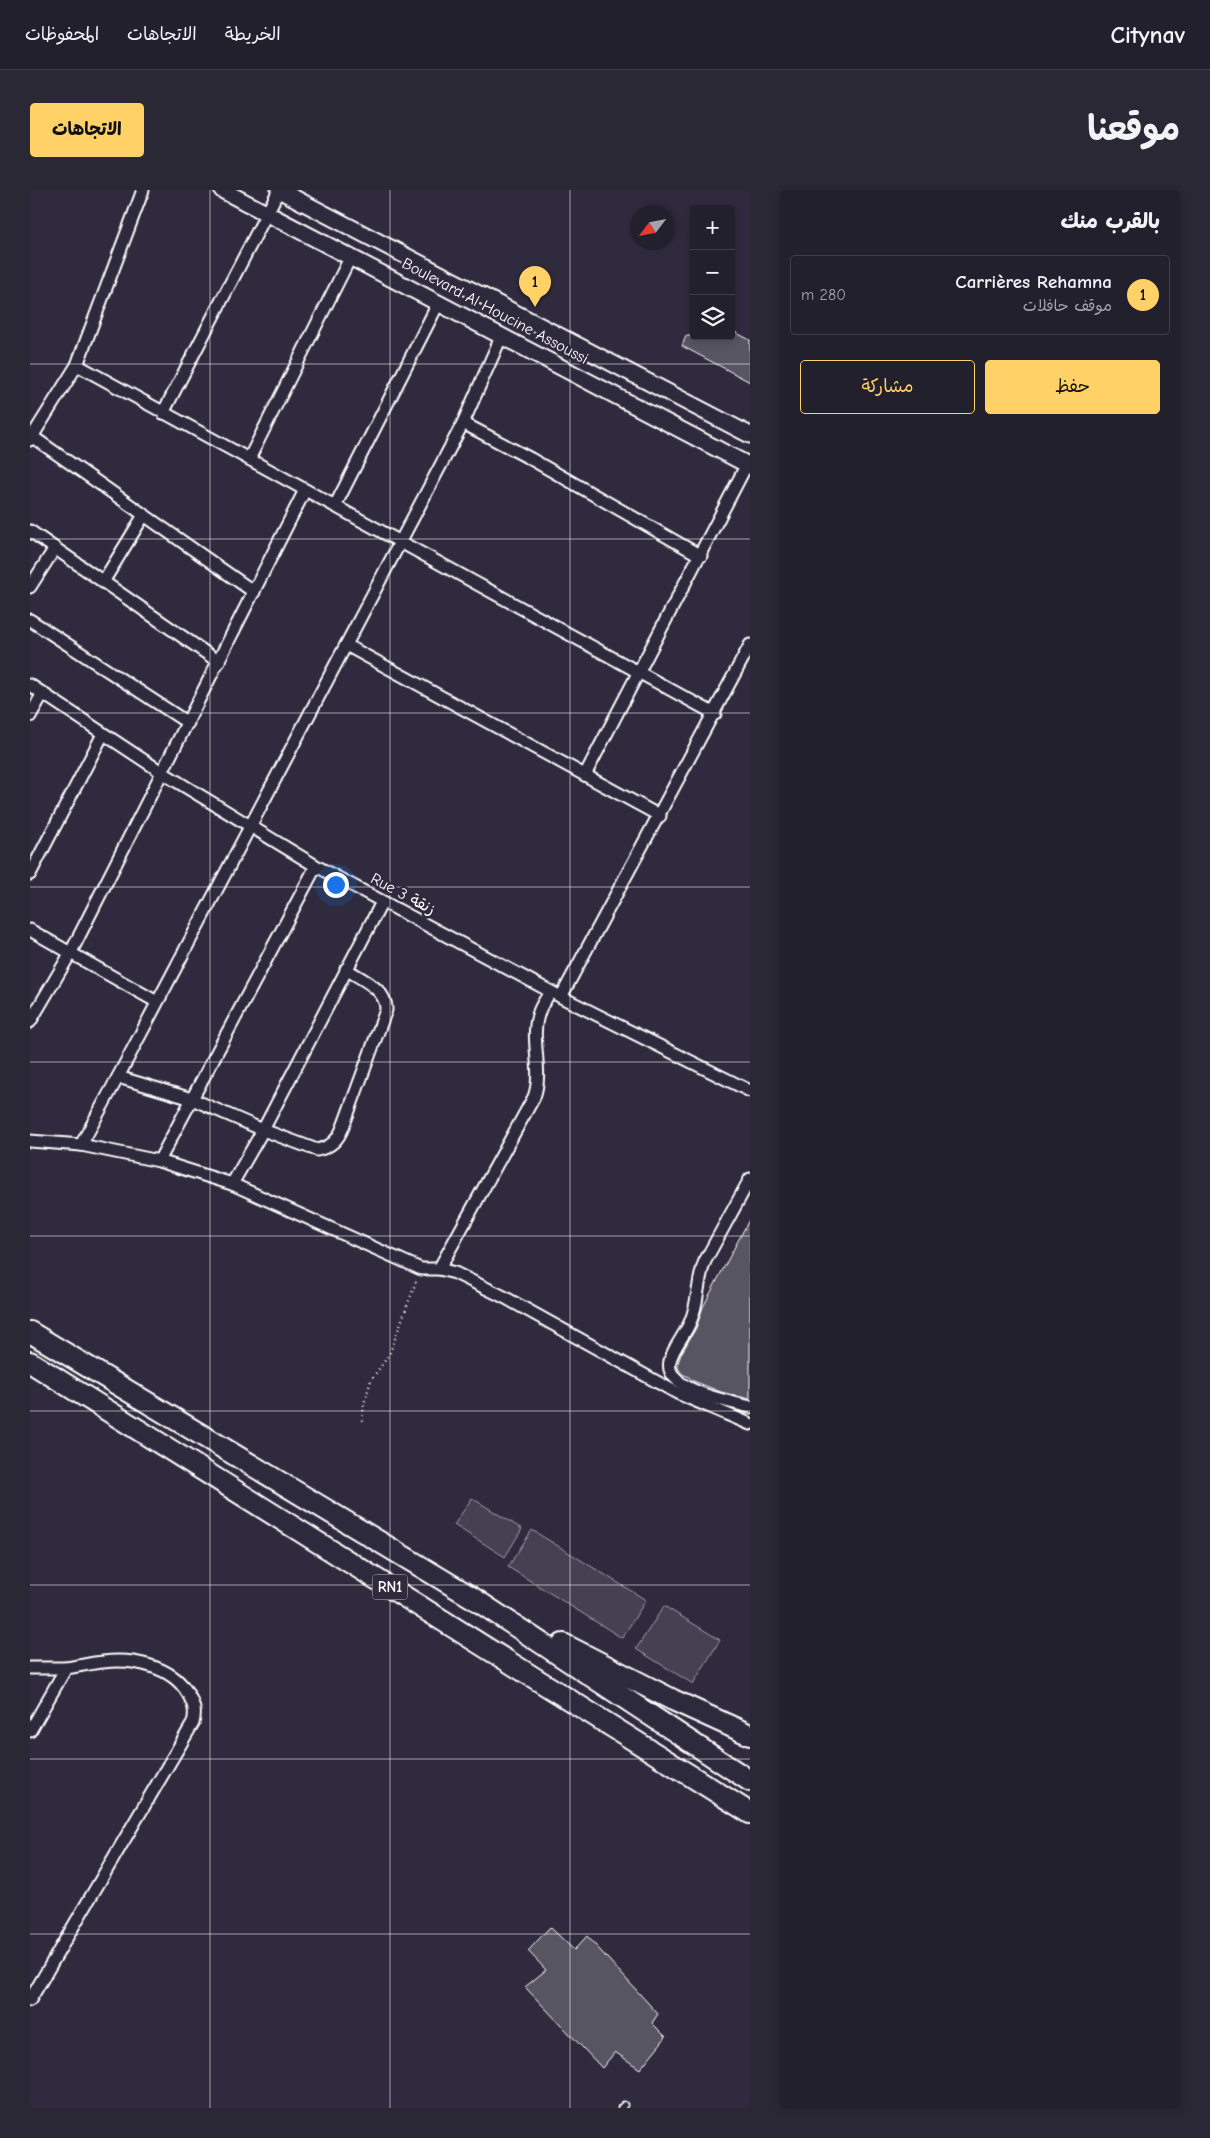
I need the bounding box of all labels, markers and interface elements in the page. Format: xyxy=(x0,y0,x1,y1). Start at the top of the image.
text: Citynav xyxy=(1110,21,1185,49)
text: المحفوظات xyxy=(25,24,99,45)
text: الاتجاهات xyxy=(127,24,197,45)
text: الخريطة xyxy=(225,24,281,45)
button: الاتجاهات xyxy=(30,103,144,157)
text: موقعنا xyxy=(1087,108,1180,149)
north arrow xyxy=(630,205,675,250)
map controls xyxy=(690,205,735,340)
button: + xyxy=(690,205,735,250)
text: بالقرب منك xyxy=(1060,209,1160,233)
button: − xyxy=(690,250,735,295)
street label: Boulevard Al Houcine Assoussi xyxy=(399,254,591,368)
pin: 1 xyxy=(519,266,551,307)
text: Carrières Rehamna xyxy=(955,271,1112,293)
text: 280 m xyxy=(801,286,846,304)
text: 1 xyxy=(1140,286,1146,304)
button: layers xyxy=(690,295,735,340)
text: موقف حافلات xyxy=(1023,297,1112,315)
button: مشاركة xyxy=(800,360,975,414)
button: حفظ xyxy=(985,360,1160,414)
street label: Rue 3 زنقة xyxy=(368,869,438,919)
your location xyxy=(323,872,349,898)
road number: RN1 xyxy=(372,1574,408,1600)

